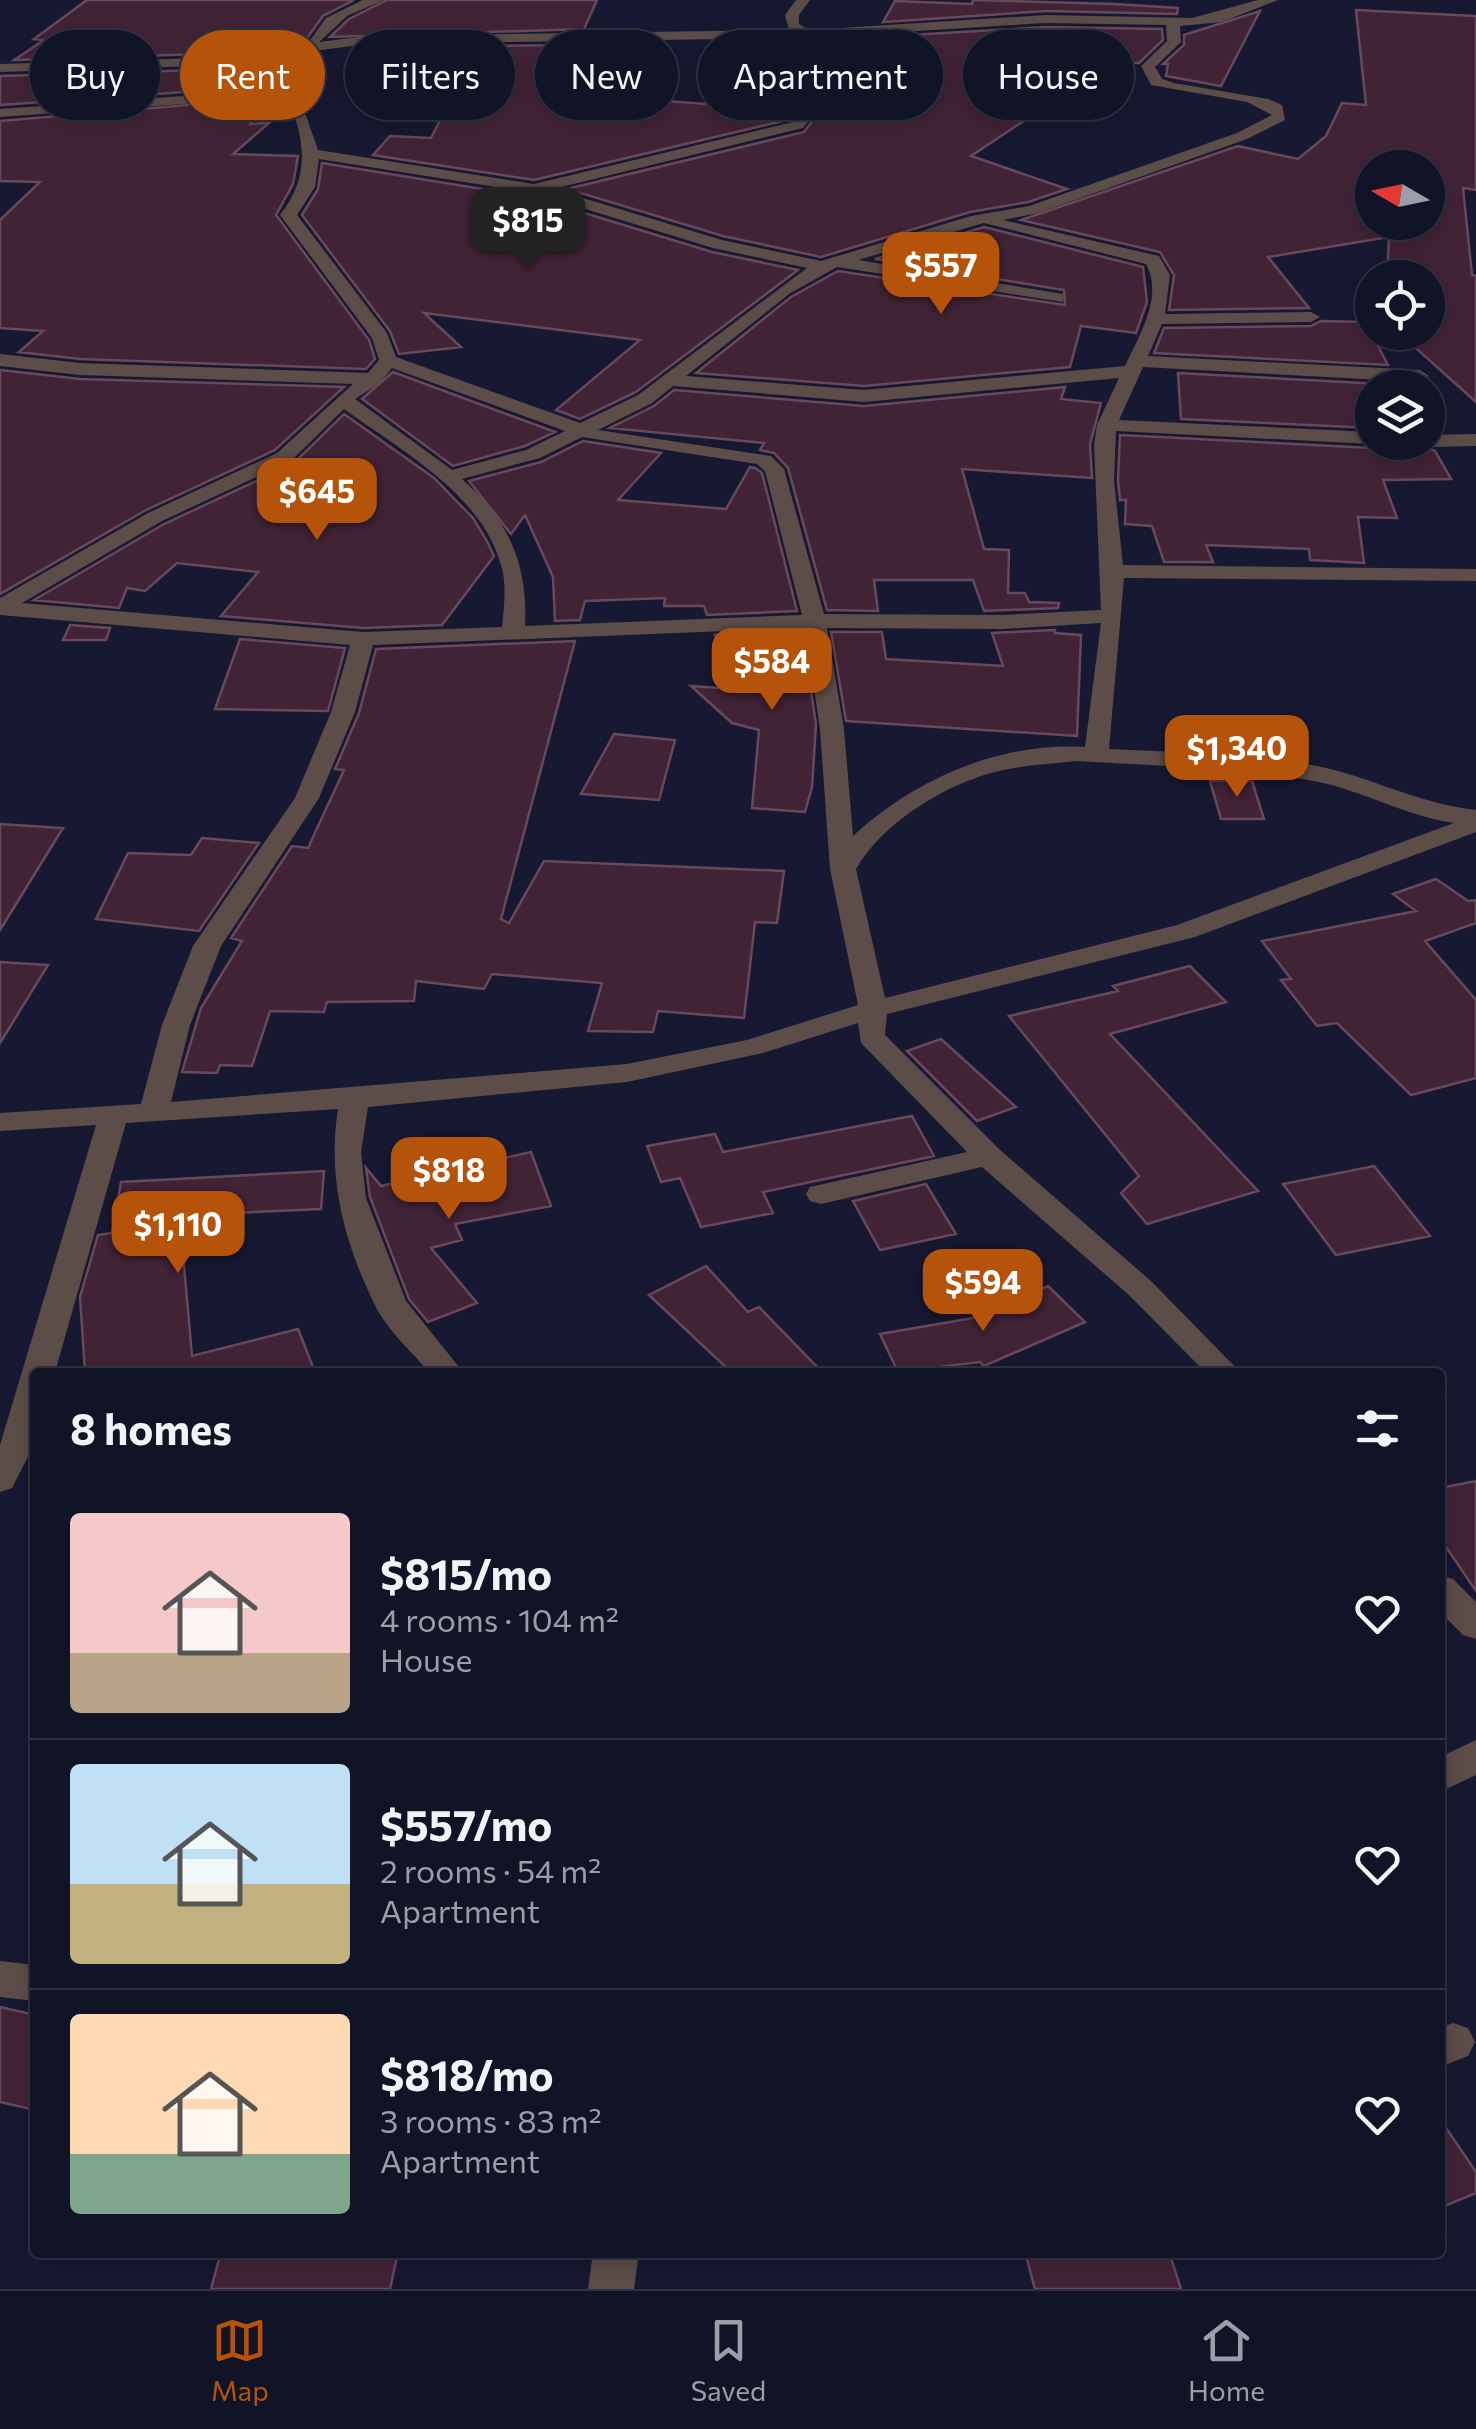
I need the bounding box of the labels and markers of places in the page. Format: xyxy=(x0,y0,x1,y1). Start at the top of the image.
pin: $815 xyxy=(469,187,587,272)
pin: $557 xyxy=(882,232,1000,317)
pin: $645 xyxy=(258,458,376,543)
pin: $584 xyxy=(713,628,831,713)
pin: $1,340 xyxy=(1156,715,1318,800)
pin: $818 xyxy=(390,1137,508,1222)
pin: $1,110 xyxy=(97,1191,259,1276)
pin: $594 xyxy=(924,1249,1042,1334)

